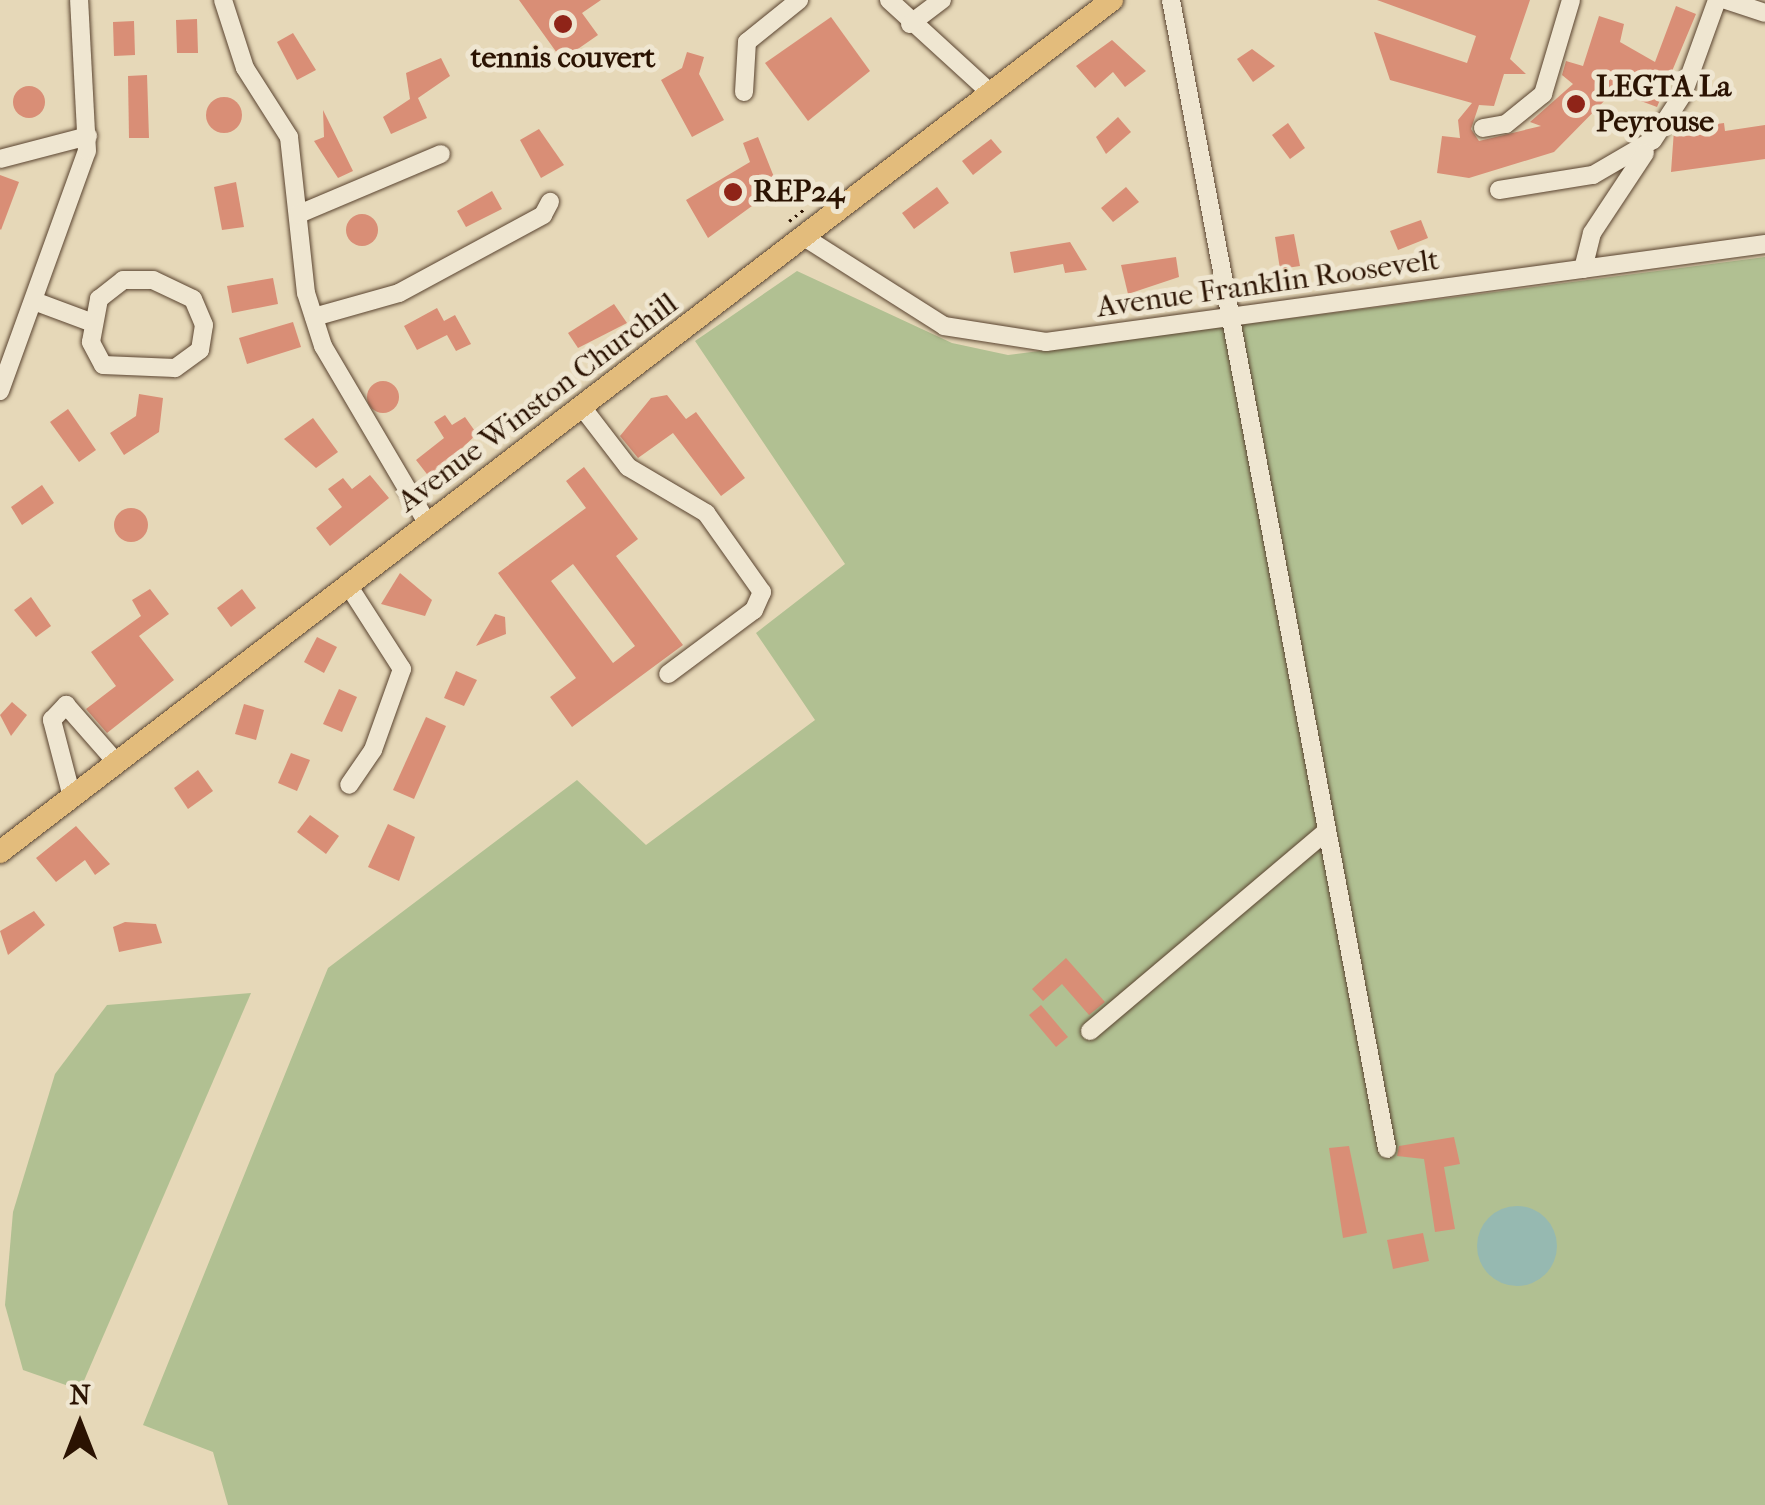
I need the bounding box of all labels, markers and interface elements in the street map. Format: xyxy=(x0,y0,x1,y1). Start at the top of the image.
marker: tennis couvert xyxy=(552,13,574,35)
place label: tennis couvert xyxy=(471,40,655,76)
place label: LEGTA La Peyrouse xyxy=(1596,69,1731,140)
marker: LEGTA La Peyrouse xyxy=(1565,93,1587,115)
place label: REP24 xyxy=(753,174,844,210)
marker: REP24 xyxy=(722,181,744,203)
street label: Avenue Franklin Roosevelt xyxy=(1095,242,1441,326)
street label: Avenue Winston Churchill xyxy=(391,286,685,520)
north arrow xyxy=(30,1375,130,1475)
text: N xyxy=(69,1378,91,1411)

